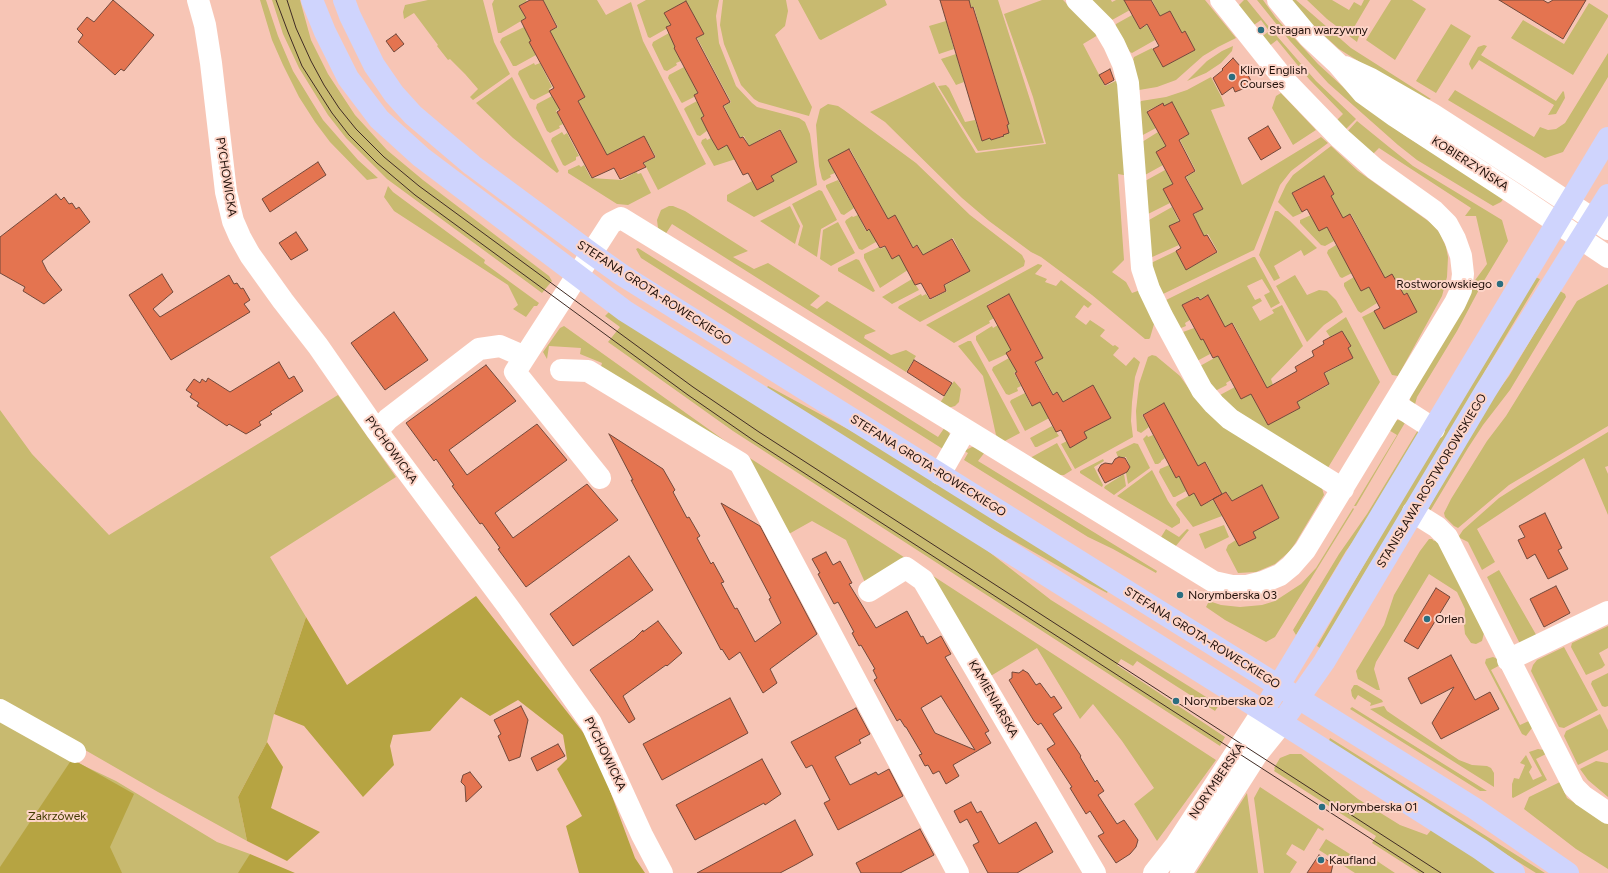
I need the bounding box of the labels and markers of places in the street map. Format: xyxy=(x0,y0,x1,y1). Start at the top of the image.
place label: Stragan warzywny xyxy=(1269,23,1368,37)
marker: Stragan warzywny xyxy=(1256,25,1266,35)
place label: Kliny English Courses xyxy=(1240,63,1307,91)
marker: Kliny English Courses xyxy=(1227,72,1237,82)
place label: Rostworowskiego xyxy=(1396,277,1492,291)
marker: Rostworowskiego xyxy=(1495,279,1505,289)
place label: Norymberska 03 xyxy=(1188,588,1277,602)
marker: Norymberska 03 xyxy=(1175,590,1185,600)
place label: Orlen xyxy=(1435,612,1464,626)
marker: Orlen xyxy=(1422,614,1432,624)
place label: Norymberska 02 xyxy=(1184,694,1273,708)
marker: Norymberska 02 xyxy=(1171,696,1181,706)
place label: Norymberska 01 xyxy=(1330,800,1417,814)
marker: Norymberska 01 xyxy=(1317,802,1327,812)
place label: Kaufland xyxy=(1329,853,1376,867)
marker: Kaufland xyxy=(1316,855,1326,865)

